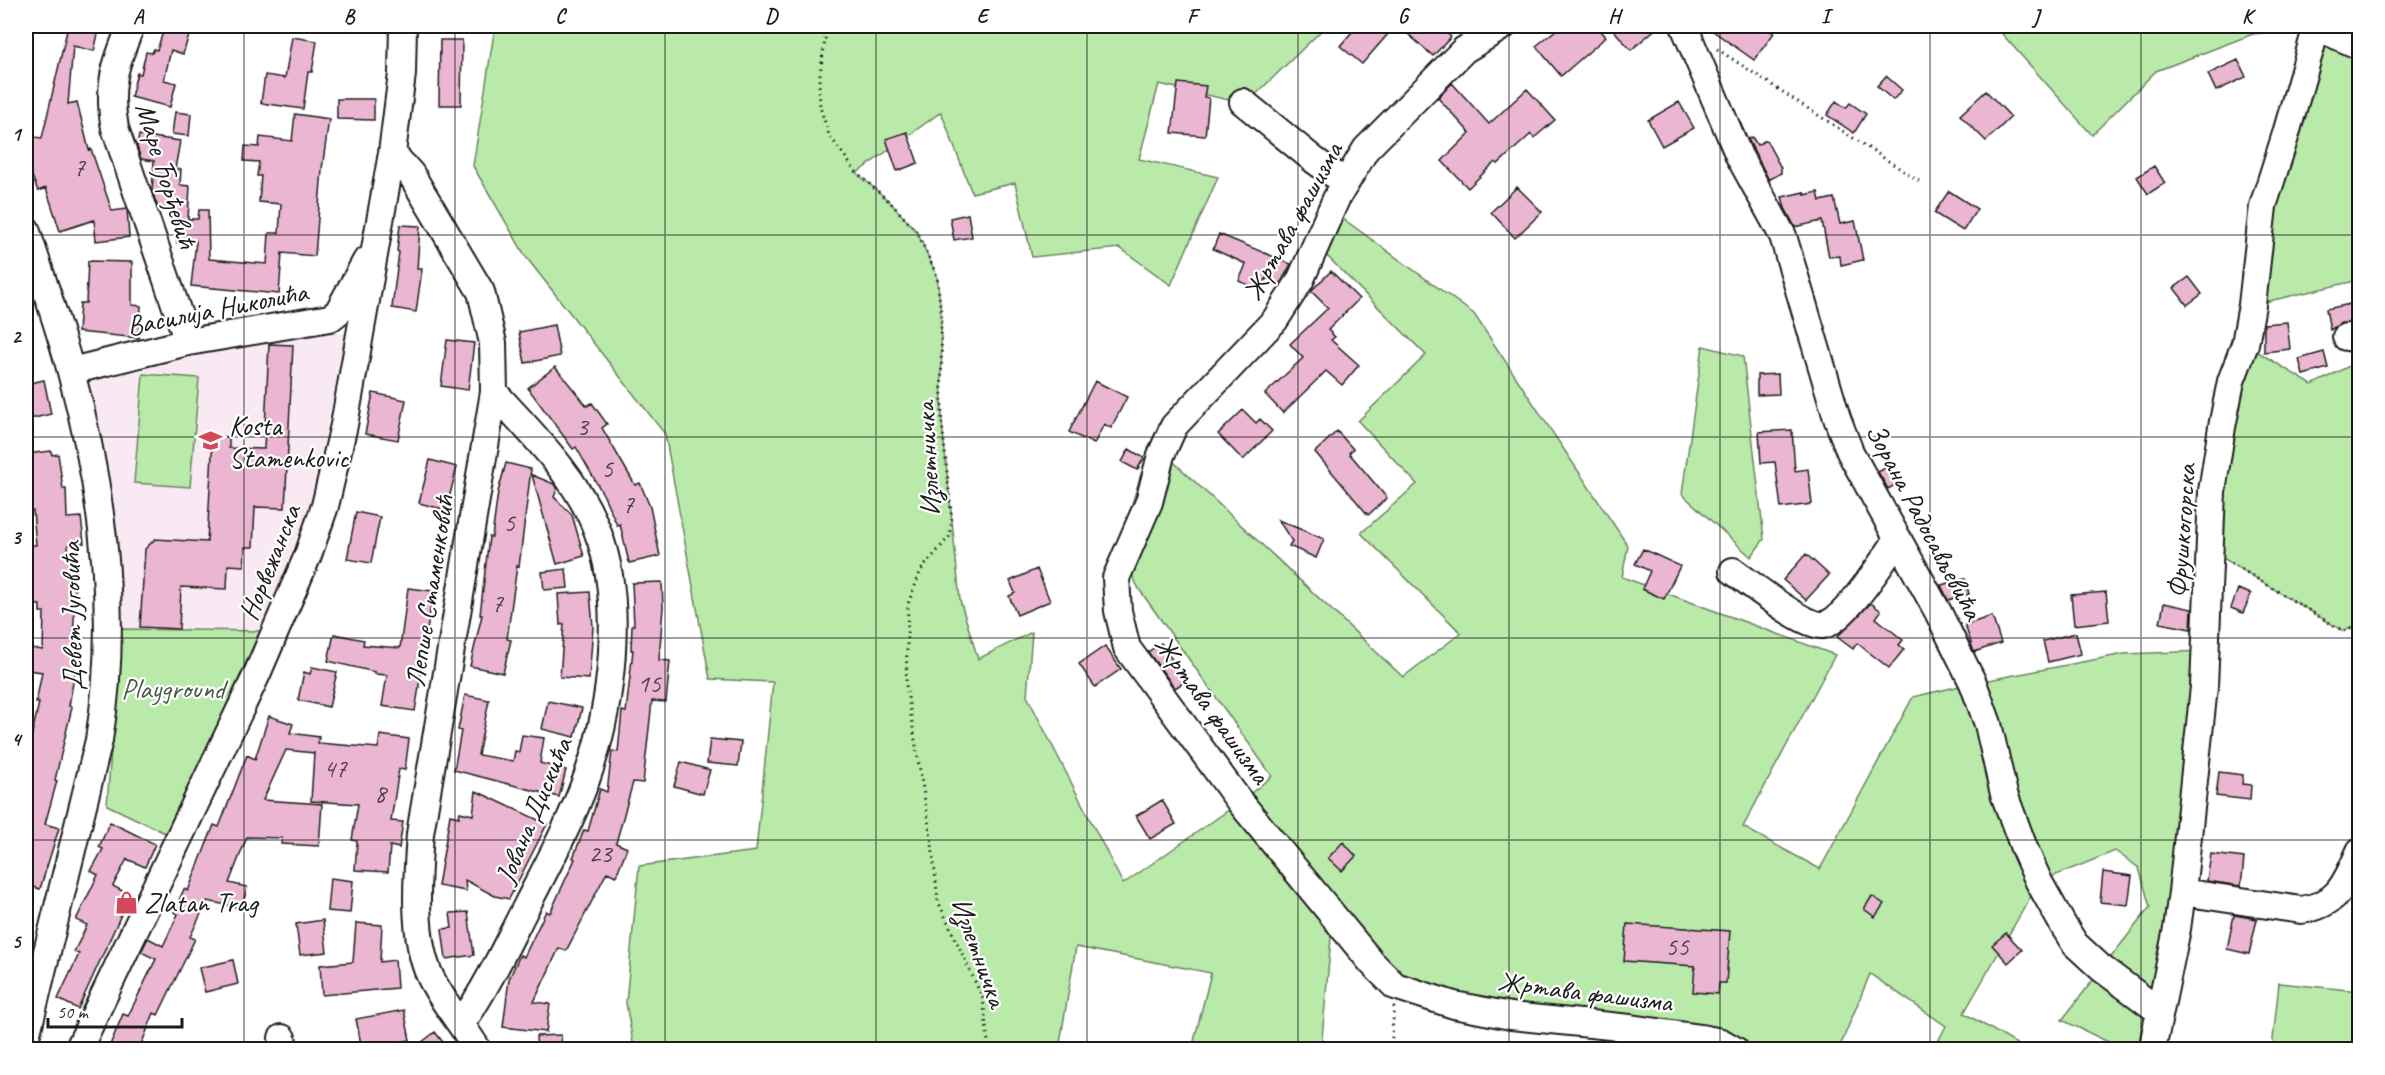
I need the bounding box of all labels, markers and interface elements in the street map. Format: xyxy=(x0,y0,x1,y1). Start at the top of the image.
text: A xyxy=(133,4,145,29)
text: B xyxy=(344,4,356,29)
text: C xyxy=(555,4,567,29)
text: D xyxy=(765,4,779,29)
text: E xyxy=(977,4,991,29)
text: F xyxy=(1187,4,1201,29)
text: G xyxy=(1398,4,1411,29)
text: H xyxy=(1608,4,1623,29)
text: I xyxy=(1821,4,1834,29)
text: J xyxy=(2031,4,2043,29)
text: K xyxy=(2242,4,2256,29)
street label: Маре Ђорђевић xyxy=(128,98,206,254)
text: 1 xyxy=(12,122,23,147)
street label: Жртава фашизма xyxy=(1235,134,1351,306)
house number: 7 xyxy=(73,151,86,184)
street label: Василија Николића xyxy=(124,273,312,343)
text: 2 xyxy=(12,324,23,349)
street label: Излетничка xyxy=(907,398,949,517)
place label: Kosta Stamenkovic xyxy=(229,408,350,475)
house number: 3 xyxy=(576,410,590,443)
street label: Зорана Радосављевића xyxy=(1858,417,1992,627)
school or university icon: Kosta Stamenkovic xyxy=(198,428,224,454)
house number: 5 xyxy=(601,452,614,485)
street label: Фрушкогорска xyxy=(2159,461,2204,599)
house number: 7 xyxy=(622,488,635,521)
street label: Лепше Стаменковић xyxy=(397,491,462,689)
street label: Норвежанска xyxy=(231,498,309,625)
house number: 5 xyxy=(503,506,516,539)
text: 3 xyxy=(12,525,23,550)
street label: Девет Југовића xyxy=(53,539,90,691)
house number: 7 xyxy=(491,587,504,620)
street label: Жртава фашизма xyxy=(1147,628,1279,792)
house number: 15 xyxy=(637,667,662,700)
park label: Playground xyxy=(121,671,229,706)
text: 4 xyxy=(12,727,24,752)
street label: Јована Дискића xyxy=(486,730,581,890)
house number: 47 xyxy=(323,752,348,785)
house number: 8 xyxy=(374,777,388,810)
house number: 23 xyxy=(588,837,614,870)
place label: Zlatan Trag xyxy=(144,885,260,920)
shop icon: Zlatan Trag xyxy=(113,889,139,915)
street label: Излетничка xyxy=(943,892,1016,1015)
text: 5 xyxy=(12,929,23,954)
house number: 55 xyxy=(1665,930,1690,963)
street label: Жртава фашизма xyxy=(1496,963,1676,1020)
scale bar xyxy=(48,991,182,1029)
text: 50 m xyxy=(57,1001,90,1023)

